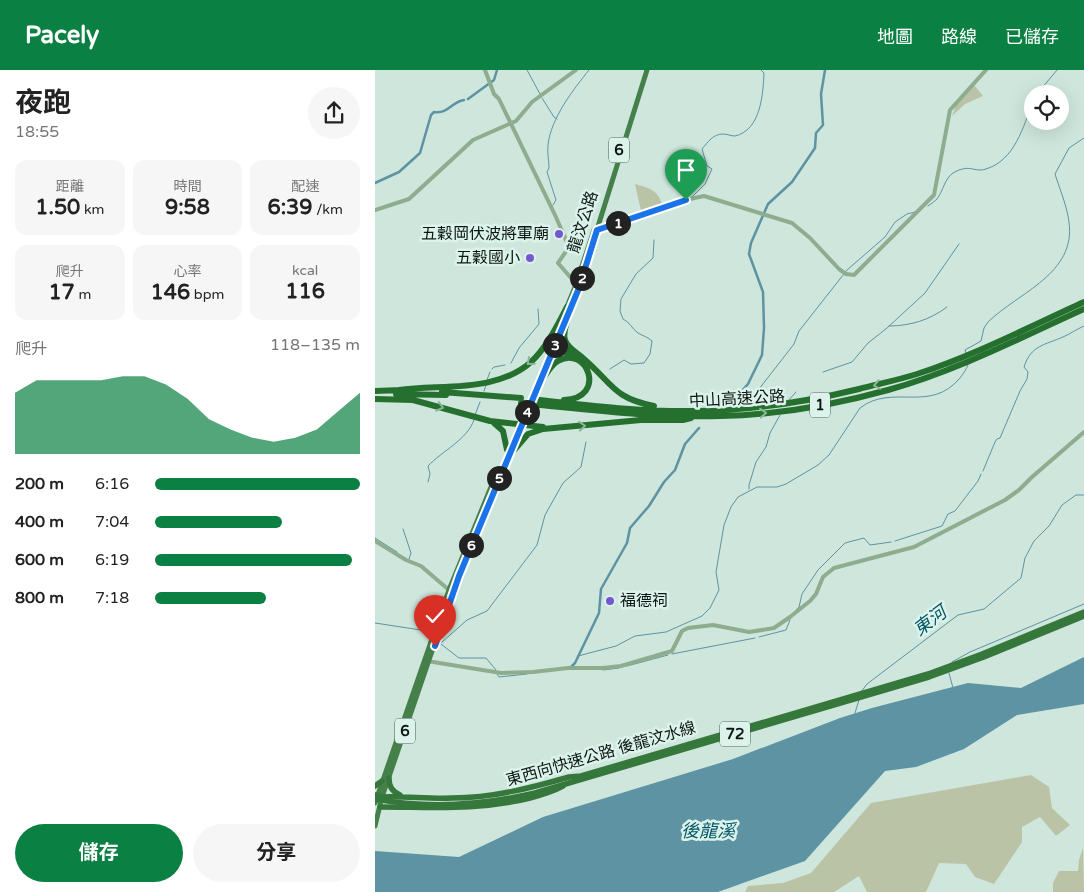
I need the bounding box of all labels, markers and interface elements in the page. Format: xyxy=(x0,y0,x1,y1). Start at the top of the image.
text: Pacely xyxy=(25,21,99,50)
text: 地圖 xyxy=(877,26,913,48)
text: 路線 xyxy=(941,26,977,48)
text: 已儲存 xyxy=(1005,26,1059,48)
map controls xyxy=(1024,85,1069,130)
button: locate xyxy=(1024,85,1069,130)
text: 夜跑 xyxy=(15,86,71,120)
button: share xyxy=(308,87,360,139)
text: 18:55 xyxy=(15,122,59,142)
road number: 6 xyxy=(609,138,629,162)
pin xyxy=(665,149,707,200)
icon: arrive xyxy=(672,156,700,184)
text: 距離 xyxy=(56,178,84,195)
text: 時間 xyxy=(173,178,201,195)
text: 配速 xyxy=(291,178,319,195)
street label: 龍汶公路 xyxy=(564,188,602,256)
text: 1.50 xyxy=(35,195,80,220)
text: 9:58 xyxy=(165,195,210,220)
text: 6:39 xyxy=(267,195,313,220)
text: km xyxy=(80,201,104,218)
text: /km xyxy=(313,201,343,218)
pin: 1 xyxy=(605,210,631,236)
text: 1 xyxy=(614,215,623,232)
place label: 五穀岡伏波將軍廟 xyxy=(421,224,549,244)
marker: 五穀岡伏波將軍廟 xyxy=(553,228,565,240)
place label: 五穀國小 xyxy=(456,248,520,268)
marker: 五穀國小 xyxy=(524,252,536,264)
text: kcal xyxy=(292,262,318,279)
text: 爬升 xyxy=(56,263,84,280)
text: 心率 xyxy=(173,263,201,280)
pin: 2 xyxy=(569,266,595,290)
text: 2 xyxy=(578,270,587,287)
text: 116 xyxy=(285,279,325,304)
text: 17 xyxy=(48,280,75,305)
text: 146 xyxy=(151,280,190,305)
text: m xyxy=(75,286,91,303)
text: bpm xyxy=(190,286,224,303)
pin: 3 xyxy=(543,332,567,358)
text: 118–135 m xyxy=(270,335,360,355)
text: 3 xyxy=(551,337,560,354)
text: 爬升 xyxy=(15,339,47,359)
one-way arrow xyxy=(526,356,535,365)
one-way arrow xyxy=(872,379,881,390)
street label: 中山高速公路 xyxy=(689,387,785,411)
road number: 1 xyxy=(810,392,830,418)
pin: 4 xyxy=(515,400,539,424)
one-way arrow xyxy=(436,402,444,412)
text: 4 xyxy=(523,404,532,421)
one-way arrow xyxy=(759,408,767,419)
one-way arrow xyxy=(578,421,586,432)
pin: 5 xyxy=(487,466,511,490)
text: 5 xyxy=(495,470,504,487)
text: 200 m xyxy=(15,474,64,494)
text: 6:16 xyxy=(95,474,129,494)
text: 400 m xyxy=(15,512,64,532)
text: 7:04 xyxy=(95,512,129,532)
pin: 6 xyxy=(459,532,483,558)
text: 6 xyxy=(467,537,476,554)
text: 600 m xyxy=(15,550,64,570)
text: 6:19 xyxy=(95,550,129,570)
text: 800 m xyxy=(15,588,64,608)
text: 7:18 xyxy=(95,588,129,608)
place label: 福德祠 xyxy=(620,591,668,611)
pin xyxy=(414,595,456,646)
marker: 福德祠 xyxy=(604,595,616,607)
water label: 東河 xyxy=(909,600,953,641)
icon: check xyxy=(421,602,449,630)
street label: 東西向快速公路 後龍汶水線 xyxy=(504,717,698,791)
road number: 6 xyxy=(395,718,415,744)
road number: 72 xyxy=(720,722,750,746)
water label: 後龍溪 xyxy=(681,820,738,842)
button: 儲存 xyxy=(15,824,183,882)
button: 分享 xyxy=(193,824,360,882)

